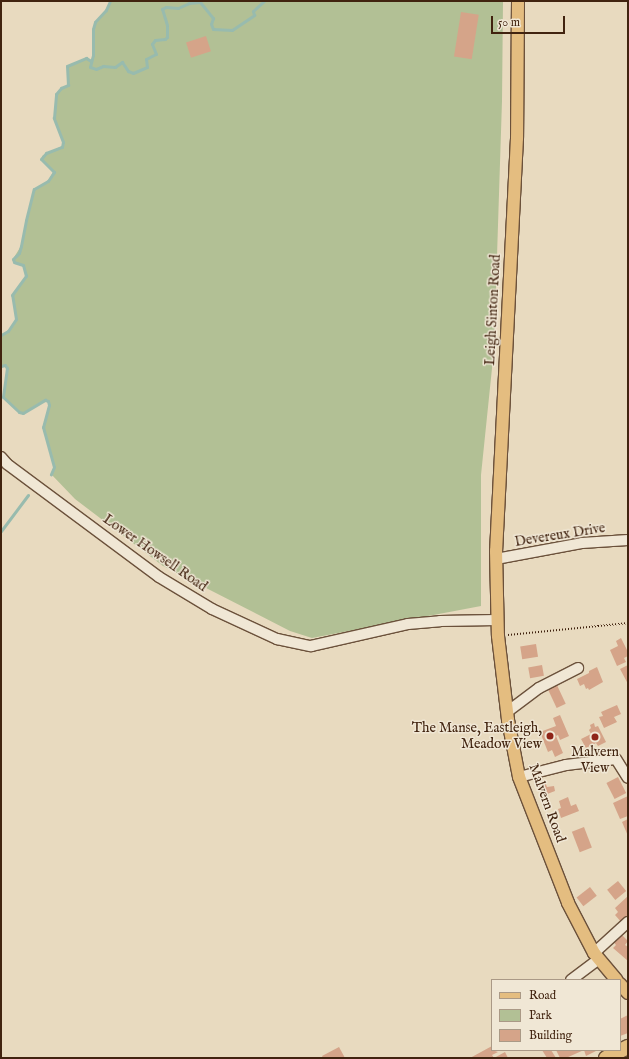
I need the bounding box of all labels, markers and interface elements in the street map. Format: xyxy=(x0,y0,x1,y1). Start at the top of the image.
scale bar xyxy=(493,8,567,34)
text: 50 m xyxy=(498,15,520,30)
street label: Leigh Sinton Road xyxy=(482,254,504,366)
street label: Lower Howsell Road xyxy=(100,511,210,595)
street label: Devereux Drive xyxy=(513,520,607,550)
place label: The Manse, Eastleigh, Meadow View xyxy=(412,720,542,752)
marker: The Manse, Eastleigh, Meadow View xyxy=(545,731,555,741)
marker: Malvern View xyxy=(590,732,600,742)
place label: Malvern View xyxy=(571,744,619,776)
street label: Malvern Road xyxy=(525,761,569,845)
legend xyxy=(491,979,621,1051)
text: Road xyxy=(529,988,556,1003)
text: Park xyxy=(529,1008,552,1023)
text: Building xyxy=(529,1028,572,1043)

